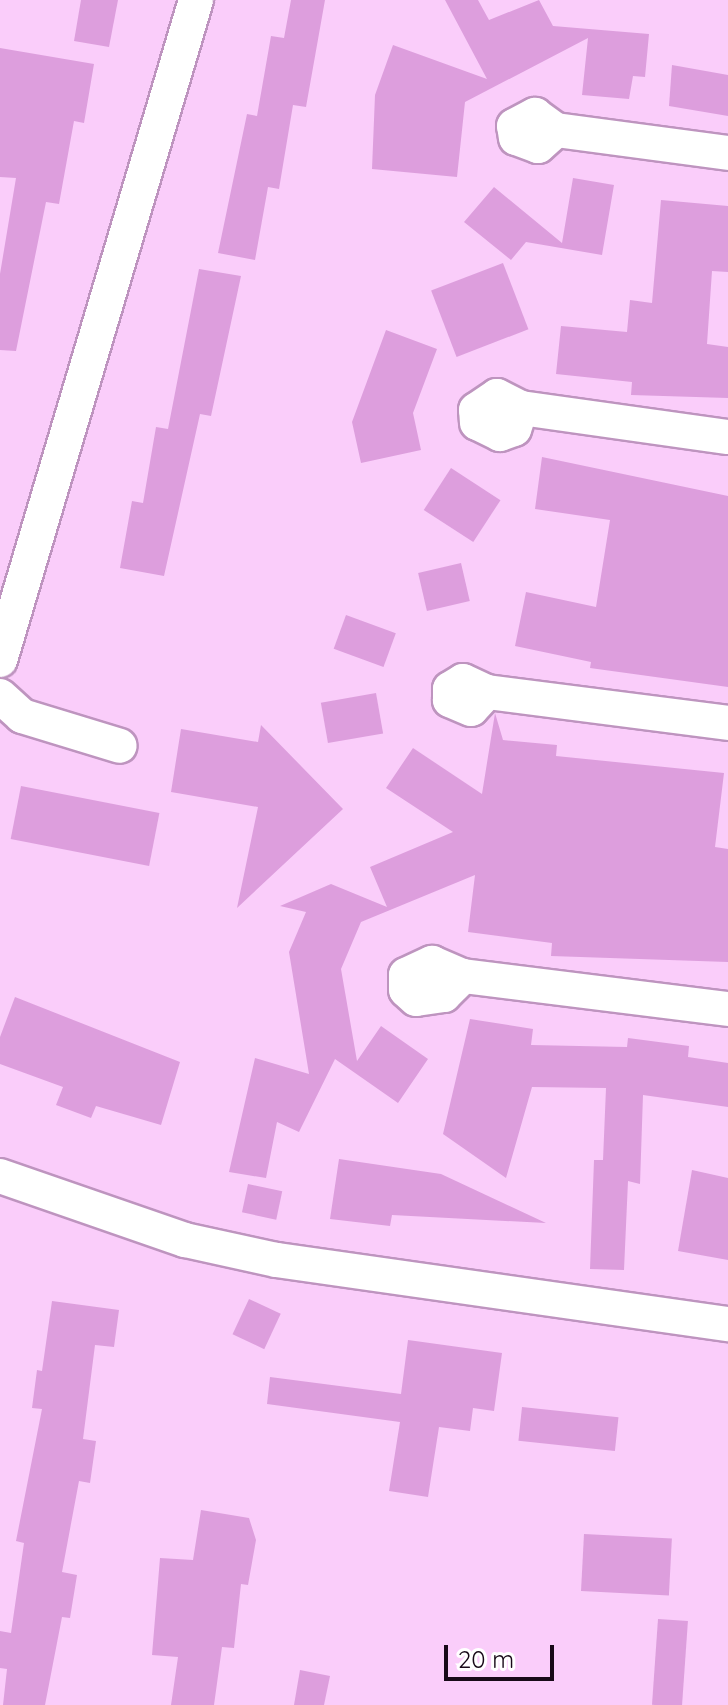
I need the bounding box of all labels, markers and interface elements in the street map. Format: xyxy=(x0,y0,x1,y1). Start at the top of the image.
scale bar xyxy=(448,1629,558,1679)
text: 20 m xyxy=(458,1644,514,1674)

